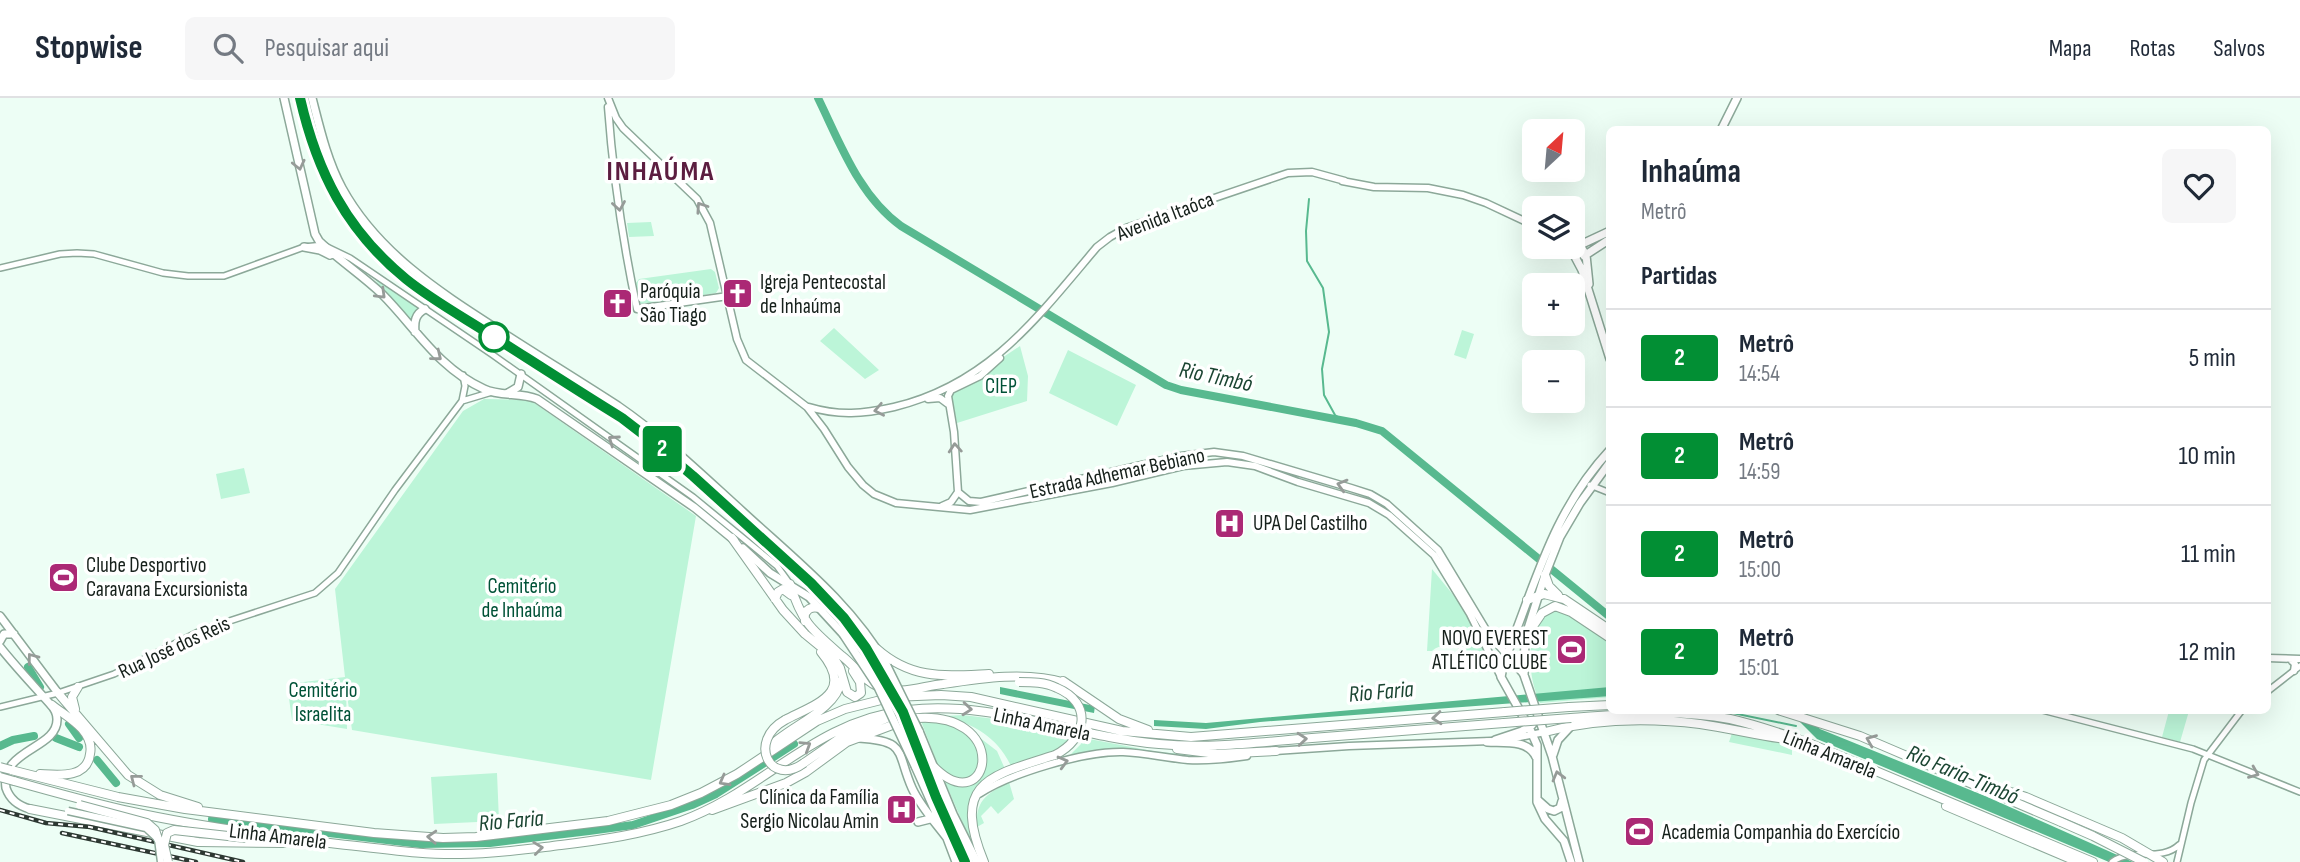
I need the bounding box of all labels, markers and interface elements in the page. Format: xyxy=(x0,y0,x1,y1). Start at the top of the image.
search box xyxy=(185,17,675,80)
text: Stopwise xyxy=(35,28,143,68)
icon: search xyxy=(209,29,247,67)
text: Pesquisar aqui xyxy=(265,33,389,64)
text: Mapa xyxy=(2049,34,2092,63)
text: Rotas xyxy=(2130,34,2175,63)
text: Salvos xyxy=(2213,34,2265,63)
north arrow xyxy=(1522,119,1586,182)
map controls xyxy=(1522,119,1585,413)
button: heart xyxy=(2162,149,2236,223)
text: Inhaúma xyxy=(1641,152,1741,192)
district label: INHAÚMA xyxy=(607,155,715,188)
one-way arrow xyxy=(291,159,305,171)
street label: Avenida Itaóca xyxy=(1112,187,1217,247)
button: layers xyxy=(1522,196,1585,259)
text: Metrô xyxy=(1641,198,1687,226)
one-way arrow xyxy=(612,200,627,211)
one-way arrow xyxy=(697,202,709,215)
text: Partidas xyxy=(1641,261,1717,292)
place label: Igreja Pentecostal de Inhaúma xyxy=(760,270,886,319)
button: + xyxy=(1522,273,1585,336)
church icon: Igreja Pentecostal de Inhaúma xyxy=(720,277,754,311)
place label: Paróquia São Tiago xyxy=(640,279,707,328)
one-way arrow xyxy=(373,286,386,299)
church icon: Paróquia São Tiago xyxy=(600,286,634,320)
unlabelled marker xyxy=(479,322,509,352)
text: Metrô xyxy=(1739,329,1794,360)
text: 2 xyxy=(1674,343,1685,372)
text: 5 min xyxy=(2189,343,2236,374)
one-way arrow xyxy=(430,347,442,360)
button: − xyxy=(1522,350,1585,413)
water label: Rio Timbó xyxy=(1177,356,1256,399)
text: 14:54 xyxy=(1739,360,1780,388)
park label: CIEP xyxy=(985,374,1017,399)
one-way arrow xyxy=(873,402,885,417)
line badge: 2 xyxy=(639,426,685,472)
text: Metrô xyxy=(1739,427,1794,458)
text: 2 xyxy=(657,434,667,463)
one-way arrow xyxy=(608,436,621,448)
text: 2 xyxy=(1674,441,1685,470)
text: 10 min xyxy=(2179,441,2236,472)
one-way arrow xyxy=(948,442,963,453)
street label: Estrada Adhemar Bebiano xyxy=(1027,443,1207,504)
text: 14:59 xyxy=(1739,458,1780,486)
one-way arrow xyxy=(1336,479,1348,493)
hospital icon: UPA Del Castilho xyxy=(1213,506,1247,540)
place label: UPA Del Castilho xyxy=(1253,511,1368,536)
text: Metrô xyxy=(1739,525,1794,556)
text: 2 xyxy=(1674,539,1685,568)
text: 11 min xyxy=(2181,539,2236,570)
place label: Clube Desportivo Caravana Excursionista xyxy=(86,553,248,602)
text: 15:00 xyxy=(1739,556,1781,584)
sports icon: Clube Desportivo Caravana Excursionista xyxy=(46,560,80,594)
park label: Cemitério de Inhaúma xyxy=(481,574,563,623)
street label: Rua José dos Reis xyxy=(115,611,234,684)
text: Metrô xyxy=(1739,623,1794,654)
place label: NOVO EVEREST ATLÉTICO CLUBE xyxy=(1431,626,1548,675)
sports icon: NOVO EVEREST ATLÉTICO CLUBE xyxy=(1554,633,1588,667)
text: 2 xyxy=(1674,637,1685,666)
text: 12 min xyxy=(2179,637,2236,668)
one-way arrow xyxy=(28,653,40,666)
text: 15:01 xyxy=(1739,654,1779,682)
water label: Rio Faria xyxy=(1347,675,1415,709)
park label: Cemitério Israelita xyxy=(288,678,358,727)
one-way arrow xyxy=(962,701,973,716)
street label: Linha Amarela xyxy=(991,702,1093,747)
one-way arrow xyxy=(1431,710,1442,725)
street label: Linha Amarela xyxy=(1780,724,1880,784)
one-way arrow xyxy=(1297,732,1308,747)
one-way arrow xyxy=(1865,735,1877,749)
water label: Rio Faria-Timbó xyxy=(1903,739,2023,811)
one-way arrow xyxy=(799,742,812,755)
one-way arrow xyxy=(1057,756,1069,770)
one-way arrow xyxy=(2247,764,2259,778)
one-way arrow xyxy=(1552,770,1566,782)
one-way arrow xyxy=(719,773,732,786)
one-way arrow xyxy=(131,775,143,788)
place label: Clínica da Família Sergio Nicolau Amin xyxy=(740,785,879,834)
hospital icon: Clínica da Família Sergio Nicolau Amin xyxy=(885,792,919,826)
water label: Rio Faria xyxy=(477,804,545,838)
sports icon: Academia Companhia do Exercício xyxy=(1622,815,1656,849)
street label: Linha Amarela xyxy=(228,818,328,855)
place label: Academia Companhia do Exercício xyxy=(1661,820,1900,845)
one-way arrow xyxy=(426,830,437,845)
one-way arrow xyxy=(532,840,544,855)

